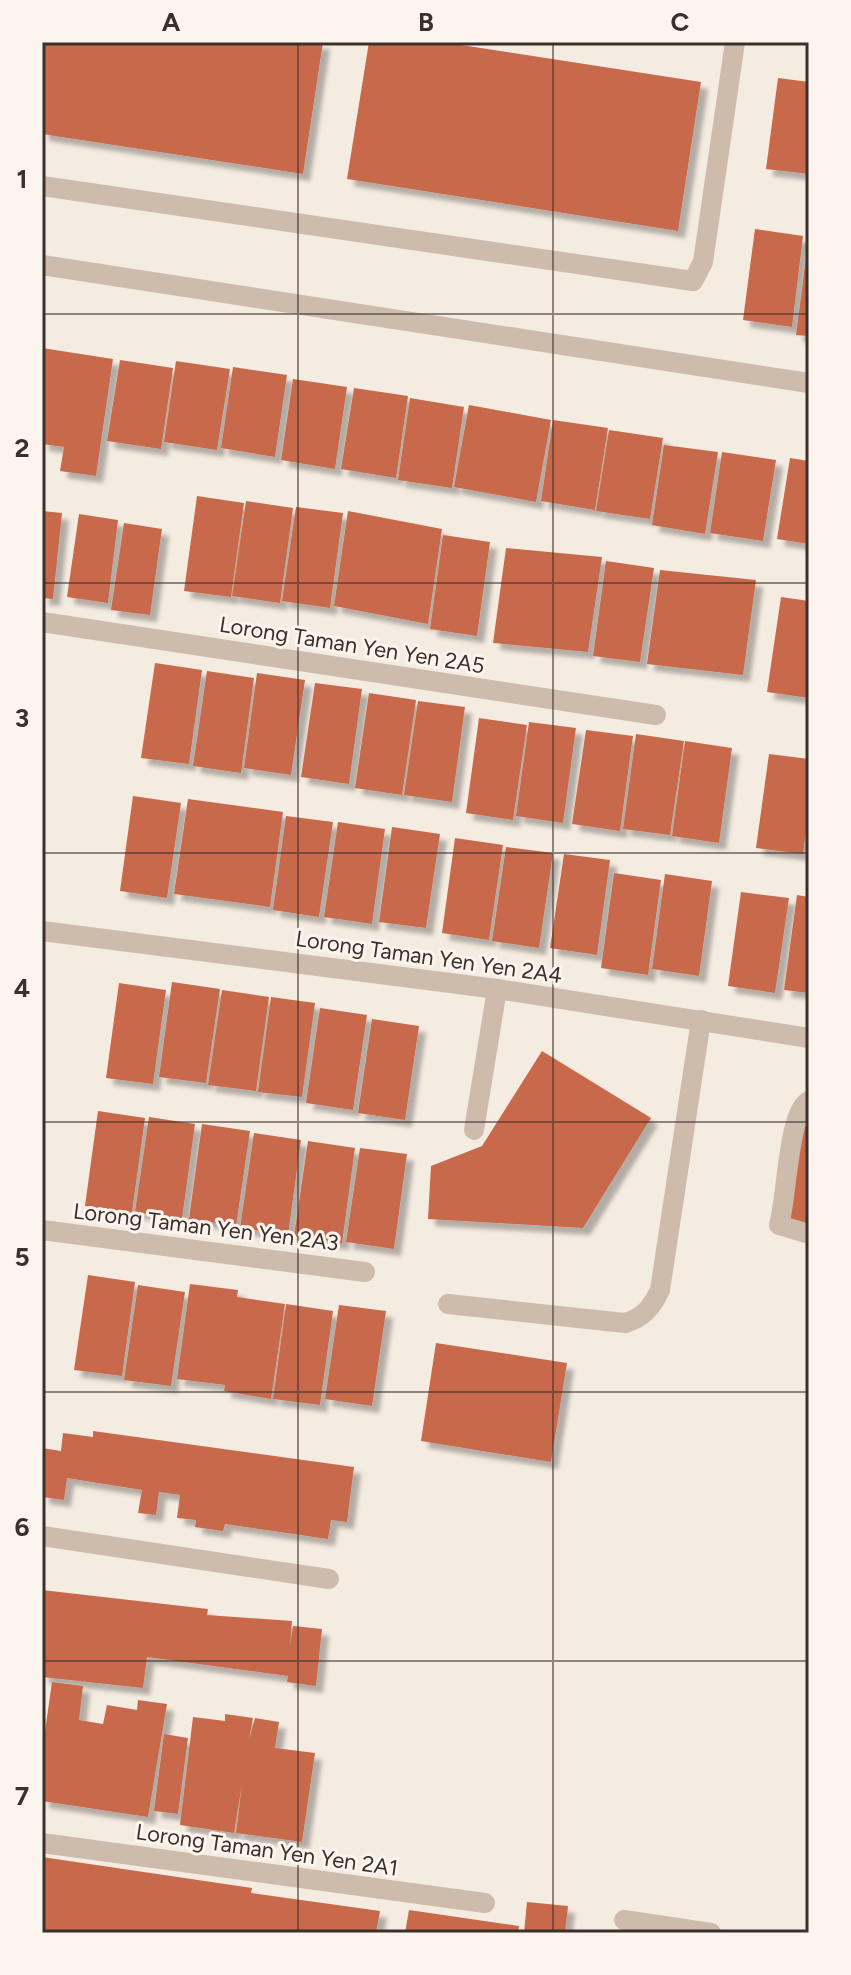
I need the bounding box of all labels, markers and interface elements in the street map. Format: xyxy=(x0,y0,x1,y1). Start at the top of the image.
text: A xyxy=(162,6,181,38)
text: B xyxy=(418,6,434,38)
text: C xyxy=(671,6,690,38)
text: 1 xyxy=(17,163,27,195)
text: 2 xyxy=(14,432,30,464)
street label: Lorong Taman Yen Yen 2A5 xyxy=(218,611,486,679)
text: 3 xyxy=(15,702,29,734)
street label: Lorong Taman Yen Yen 2A4 xyxy=(294,925,564,989)
text: 4 xyxy=(14,972,30,1004)
street label: Lorong Taman Yen Yen 2A3 xyxy=(72,1197,340,1257)
text: 5 xyxy=(14,1241,30,1273)
text: 6 xyxy=(14,1511,30,1543)
text: 7 xyxy=(15,1780,29,1812)
street label: Lorong Taman Yen Yen 2A1 xyxy=(134,1818,400,1882)

